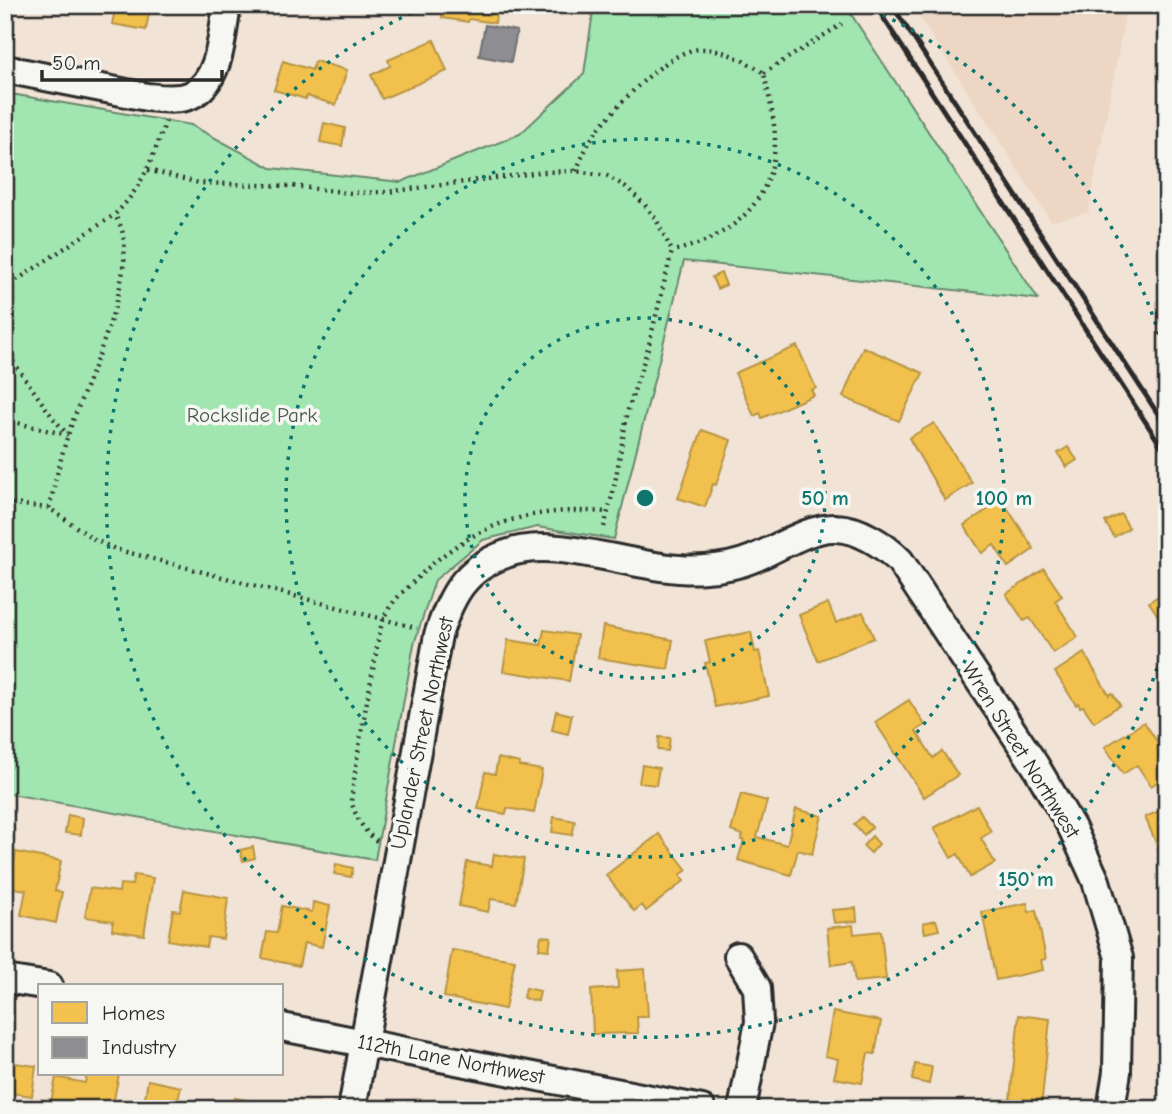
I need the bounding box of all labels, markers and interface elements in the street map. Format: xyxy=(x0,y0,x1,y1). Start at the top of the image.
scale bar xyxy=(42,38,222,82)
text: 50 m xyxy=(52,51,101,75)
park label: Rockslide Park xyxy=(187,403,317,427)
centre of rings xyxy=(633,486,657,510)
text: 50 m xyxy=(801,486,849,510)
text: 100 m xyxy=(976,486,1032,510)
street label: Uplander Street Northwest xyxy=(386,613,459,852)
street label: Wren Street Northwest xyxy=(957,658,1085,843)
text: 150 m xyxy=(998,867,1054,891)
legend xyxy=(38,984,284,1076)
text: Homes xyxy=(102,1001,165,1025)
street label: 112th Lane Northwest xyxy=(355,1029,548,1089)
text: Industry xyxy=(102,1035,177,1059)

